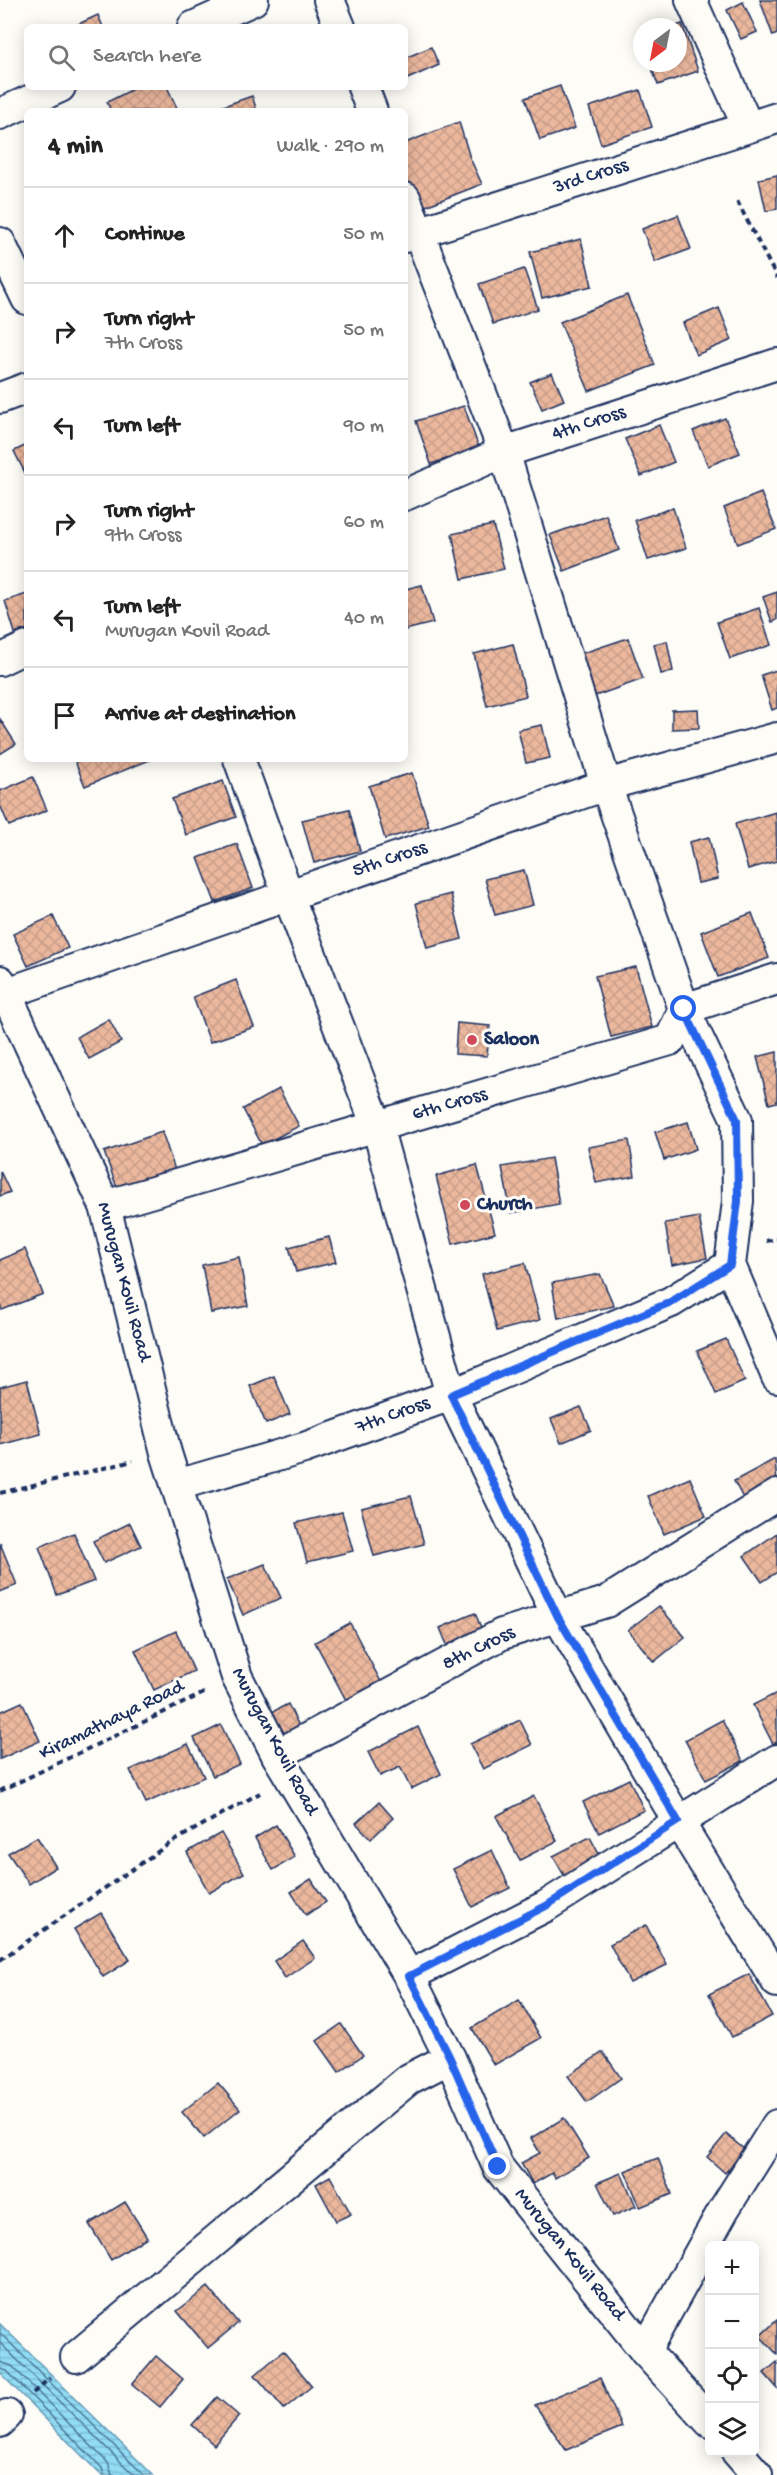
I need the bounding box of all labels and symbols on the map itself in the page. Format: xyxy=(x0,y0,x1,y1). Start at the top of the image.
north arrow xyxy=(633,18,687,72)
street label: 3rd Cross xyxy=(550,154,632,200)
street label: 4th Cross xyxy=(549,401,629,447)
street label: 5th Cross xyxy=(350,836,431,883)
route start xyxy=(670,995,696,1021)
place label: Saloon xyxy=(484,1029,540,1052)
marker: Saloon xyxy=(465,1033,479,1047)
street label: 6th Cross xyxy=(410,1083,491,1127)
place label: Church xyxy=(476,1194,533,1217)
marker: Church xyxy=(458,1198,472,1212)
street label: Murugan Kovil Road xyxy=(91,1200,156,1366)
street label: 7th Cross xyxy=(352,1392,434,1440)
street label: 8th Cross xyxy=(439,1621,519,1676)
street label: Murugan Kovil Road xyxy=(225,1664,324,1822)
street label: Kiramathaya Road xyxy=(36,1675,190,1766)
route end xyxy=(484,2153,510,2179)
street label: Murugan Kovil Road xyxy=(509,2184,631,2328)

